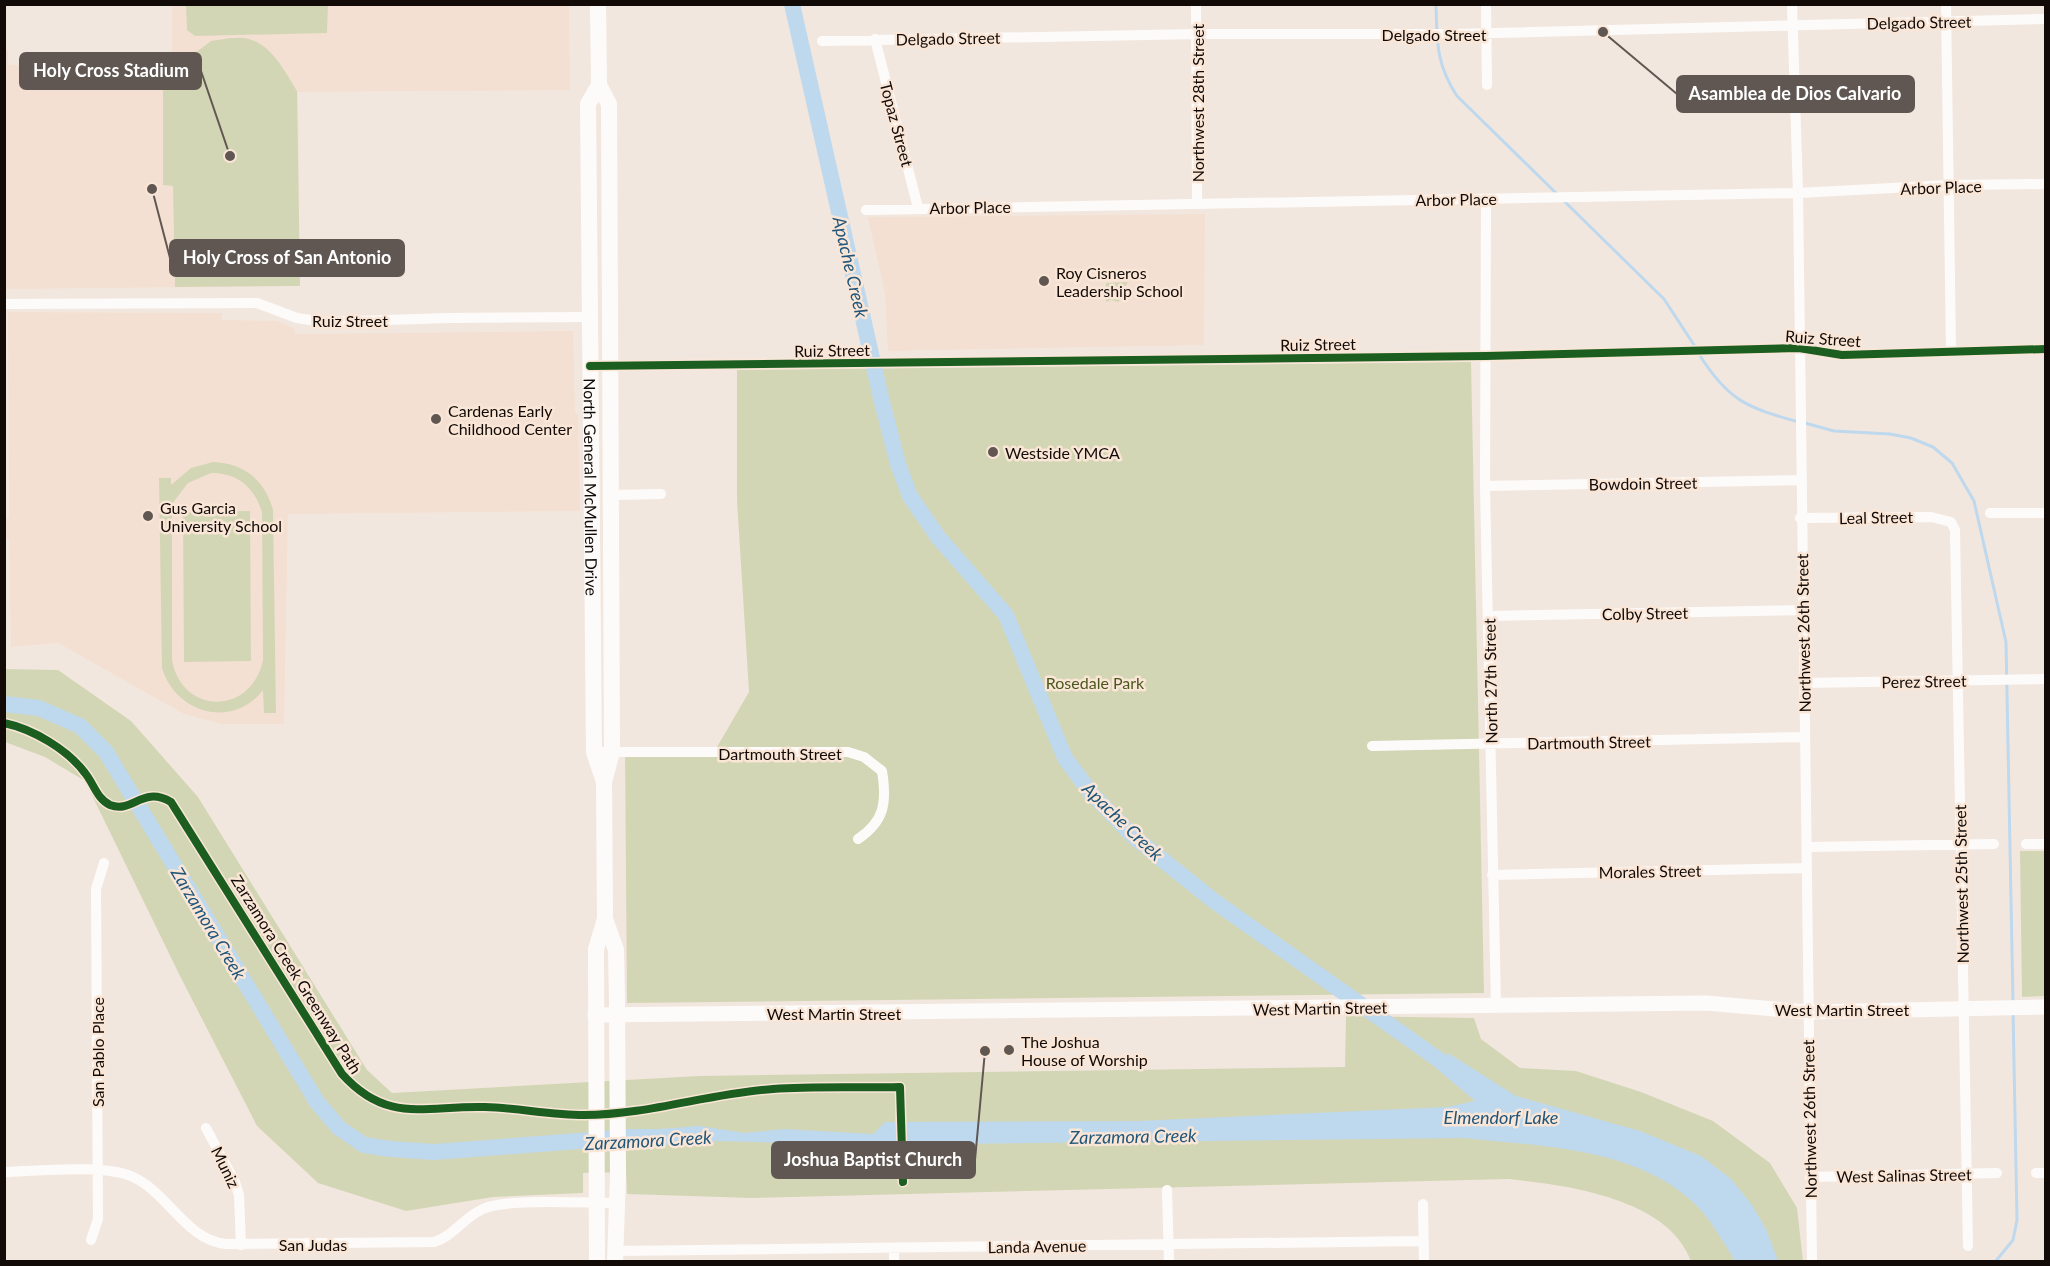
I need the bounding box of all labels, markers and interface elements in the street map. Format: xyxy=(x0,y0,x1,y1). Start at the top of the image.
street label: Delgado Street xyxy=(1866,12,1972,32)
street label: Northwest 28th Street xyxy=(1188,23,1207,182)
street label: Delgado Street xyxy=(1382,25,1487,44)
street label: Delgado Street xyxy=(895,28,1001,48)
callout: Holy Cross Stadium xyxy=(20,53,201,89)
text: Holy Cross Stadium xyxy=(33,59,189,81)
callout: Asamblea de Dios Calvario xyxy=(1677,76,1914,112)
street label: Topaz Street xyxy=(877,80,917,169)
text: Asamblea de Dios Calvario xyxy=(1688,82,1901,104)
street label: Arbor Place xyxy=(1900,176,1982,198)
street label: Arbor Place xyxy=(1415,189,1497,209)
street label: Arbor Place xyxy=(929,197,1011,217)
water label: Apache Creek xyxy=(828,213,873,320)
callout: Holy Cross of San Antonio xyxy=(170,240,404,276)
text: Holy Cross of San Antonio xyxy=(183,246,391,268)
place label: Roy Cisneros Leadership School xyxy=(1056,263,1183,300)
marker: Roy Cisneros Leadership School xyxy=(1037,274,1051,288)
street label: Ruiz Street xyxy=(312,311,388,330)
street label: Ruiz Street xyxy=(1784,326,1862,350)
street label: Ruiz Street xyxy=(1280,334,1356,354)
street label: Ruiz Street xyxy=(794,340,870,360)
street label: North General McMullen Drive xyxy=(581,378,602,596)
place label: Cardenas Early Childhood Center xyxy=(448,401,572,438)
marker: Cardenas Early Childhood Center xyxy=(429,412,443,426)
place label: Westside YMCA xyxy=(1005,443,1120,462)
marker: Westside YMCA xyxy=(986,445,1000,459)
street label: Bowdoin Street xyxy=(1589,473,1698,493)
place label: Gus Garcia University School xyxy=(160,498,282,535)
street label: Leal Street xyxy=(1839,507,1913,527)
marker: Gus Garcia University School xyxy=(141,509,155,523)
street label: Northwest 26th Street xyxy=(1792,553,1814,712)
street label: Colby Street xyxy=(1602,603,1689,623)
street label: North 27th Street xyxy=(1479,618,1501,744)
street label: Perez Street xyxy=(1881,671,1967,691)
park label: Rosedale Park xyxy=(1046,673,1145,692)
street label: Dartmouth Street xyxy=(1527,731,1651,753)
street label: Dartmouth Street xyxy=(718,744,842,763)
water label: Apache Creek xyxy=(1077,777,1168,865)
street label: Northwest 25th Street xyxy=(1950,804,1972,963)
street label: Morales Street xyxy=(1598,861,1702,881)
water label: Zarzamora Creek xyxy=(166,862,251,983)
street label: Zarzamora Creek Greenway Path xyxy=(228,871,366,1077)
street label: San Pablo Place xyxy=(88,997,107,1107)
street label: West Martin Street xyxy=(1253,997,1388,1019)
street label: West Martin Street xyxy=(1775,1000,1909,1019)
street label: West Martin Street xyxy=(767,1004,901,1023)
place label: The Joshua House of Worship xyxy=(1021,1032,1148,1069)
street label: Northwest 26th Street xyxy=(1798,1039,1820,1198)
marker: The Joshua House of Worship xyxy=(1002,1043,1016,1057)
water label: Elmendorf Lake xyxy=(1444,1106,1558,1128)
water label: Zarzamora Creek xyxy=(1068,1124,1197,1148)
water label: Zarzamora Creek xyxy=(583,1126,712,1154)
callout: Joshua Baptist Church xyxy=(772,1142,975,1178)
street label: Muniz xyxy=(208,1143,244,1191)
text: Joshua Baptist Church xyxy=(784,1148,962,1170)
street label: West Salinas Street xyxy=(1836,1164,1972,1186)
street label: San Judas xyxy=(279,1235,347,1254)
street label: Landa Avenue xyxy=(988,1236,1086,1256)

